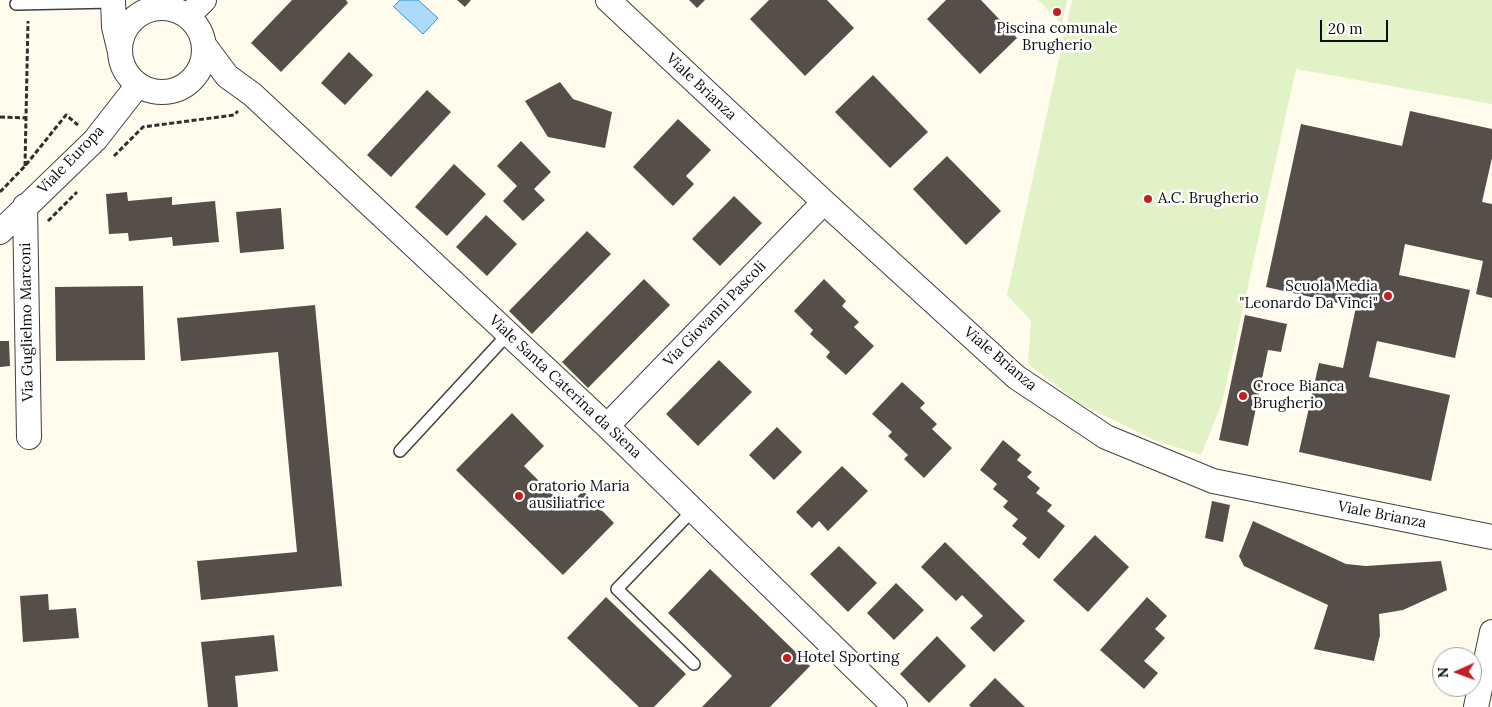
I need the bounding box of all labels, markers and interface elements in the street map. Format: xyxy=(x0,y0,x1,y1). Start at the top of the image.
marker: Piscina comunale Brugherio xyxy=(1051,6,1063,18)
scale bar xyxy=(1322,10,1390,42)
text: 20 m xyxy=(1328,19,1363,38)
place label: Piscina comunale Brugherio xyxy=(996,20,1118,55)
street label: Viale Brianza xyxy=(662,50,740,124)
street label: Viale Europa xyxy=(34,122,108,198)
place label: A.C. Brugherio xyxy=(1158,190,1259,208)
marker: A.C. Brugherio xyxy=(1142,193,1154,205)
street label: Via Guglielmo Marconi xyxy=(17,242,37,402)
street label: Via Giovanni Pascoli xyxy=(660,257,770,371)
place label: Scuola Media "Leonardo Da Vinci" xyxy=(1239,278,1378,313)
marker: Scuola Media "Leonardo Da Vinci" xyxy=(1382,290,1394,302)
street label: Viale Santa Caterina da Siena xyxy=(485,311,645,463)
street label: Viale Brianza xyxy=(960,323,1040,395)
place label: Croce Bianca Brugherio xyxy=(1253,378,1345,413)
marker: Croce Bianca Brugherio xyxy=(1237,390,1249,402)
place label: oratorio Maria ausiliatrice xyxy=(529,478,630,513)
marker: oratorio Maria ausiliatrice xyxy=(513,490,525,502)
street label: Viale Brianza xyxy=(1336,498,1428,532)
north arrow xyxy=(1432,647,1482,697)
place label: Hotel Sporting xyxy=(797,649,899,667)
marker: Hotel Sporting xyxy=(781,652,793,664)
text: N xyxy=(1434,667,1452,678)

